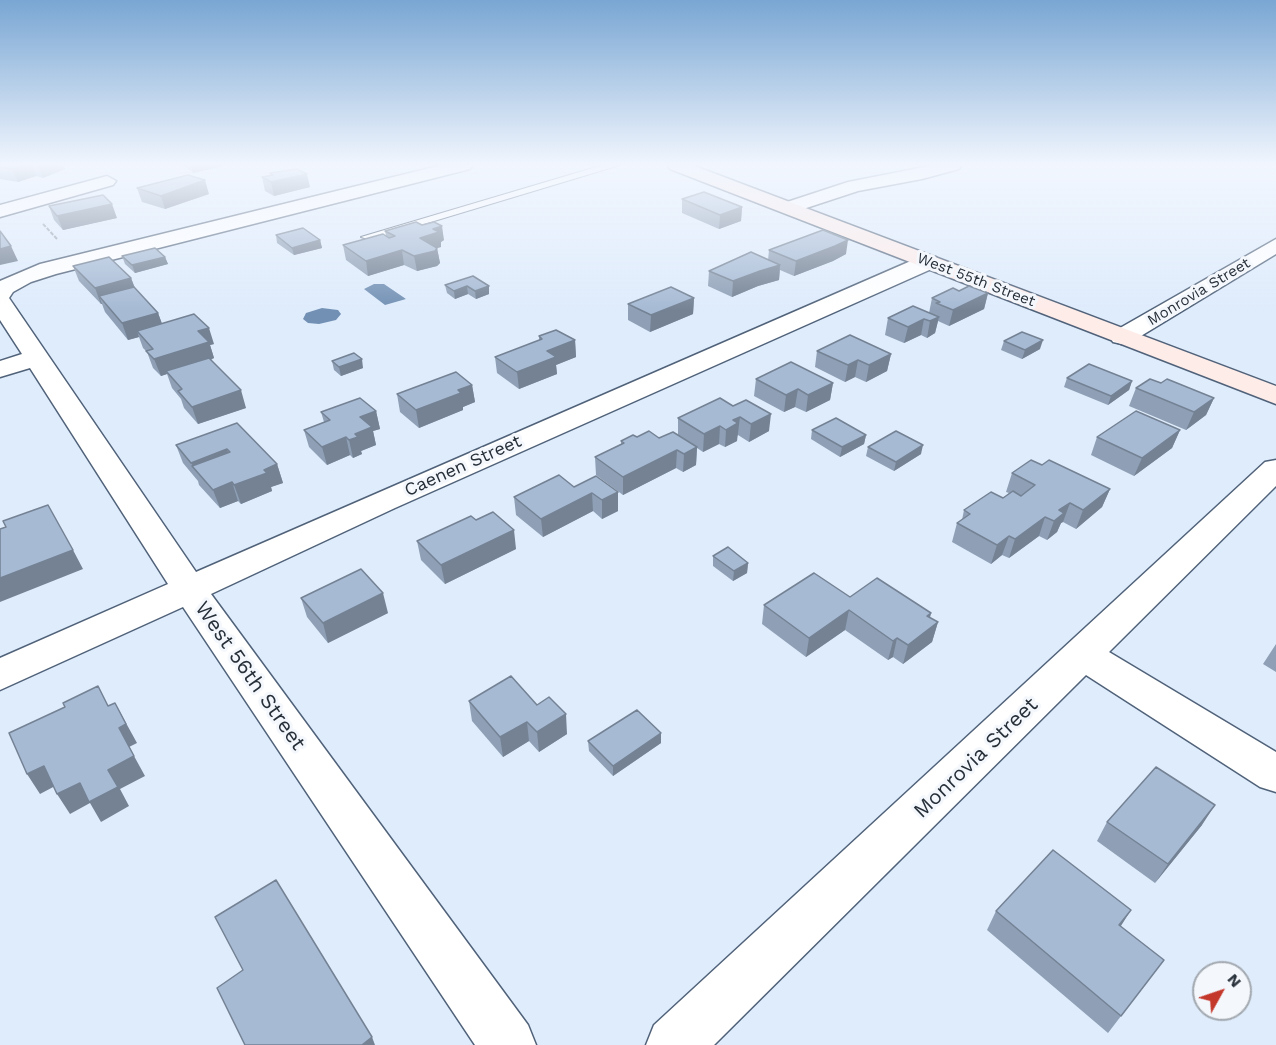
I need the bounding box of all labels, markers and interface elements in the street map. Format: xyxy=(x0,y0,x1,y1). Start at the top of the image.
street label: West 55th Street xyxy=(914,249,1038,311)
street label: Monrovia Street xyxy=(1144,254,1254,330)
street label: Caenen Street xyxy=(401,431,525,501)
street label: West 56th Street xyxy=(189,597,311,755)
street label: Monrovia Street xyxy=(909,692,1043,824)
north arrow xyxy=(1192,961,1252,1021)
text: N xyxy=(1224,970,1246,991)

